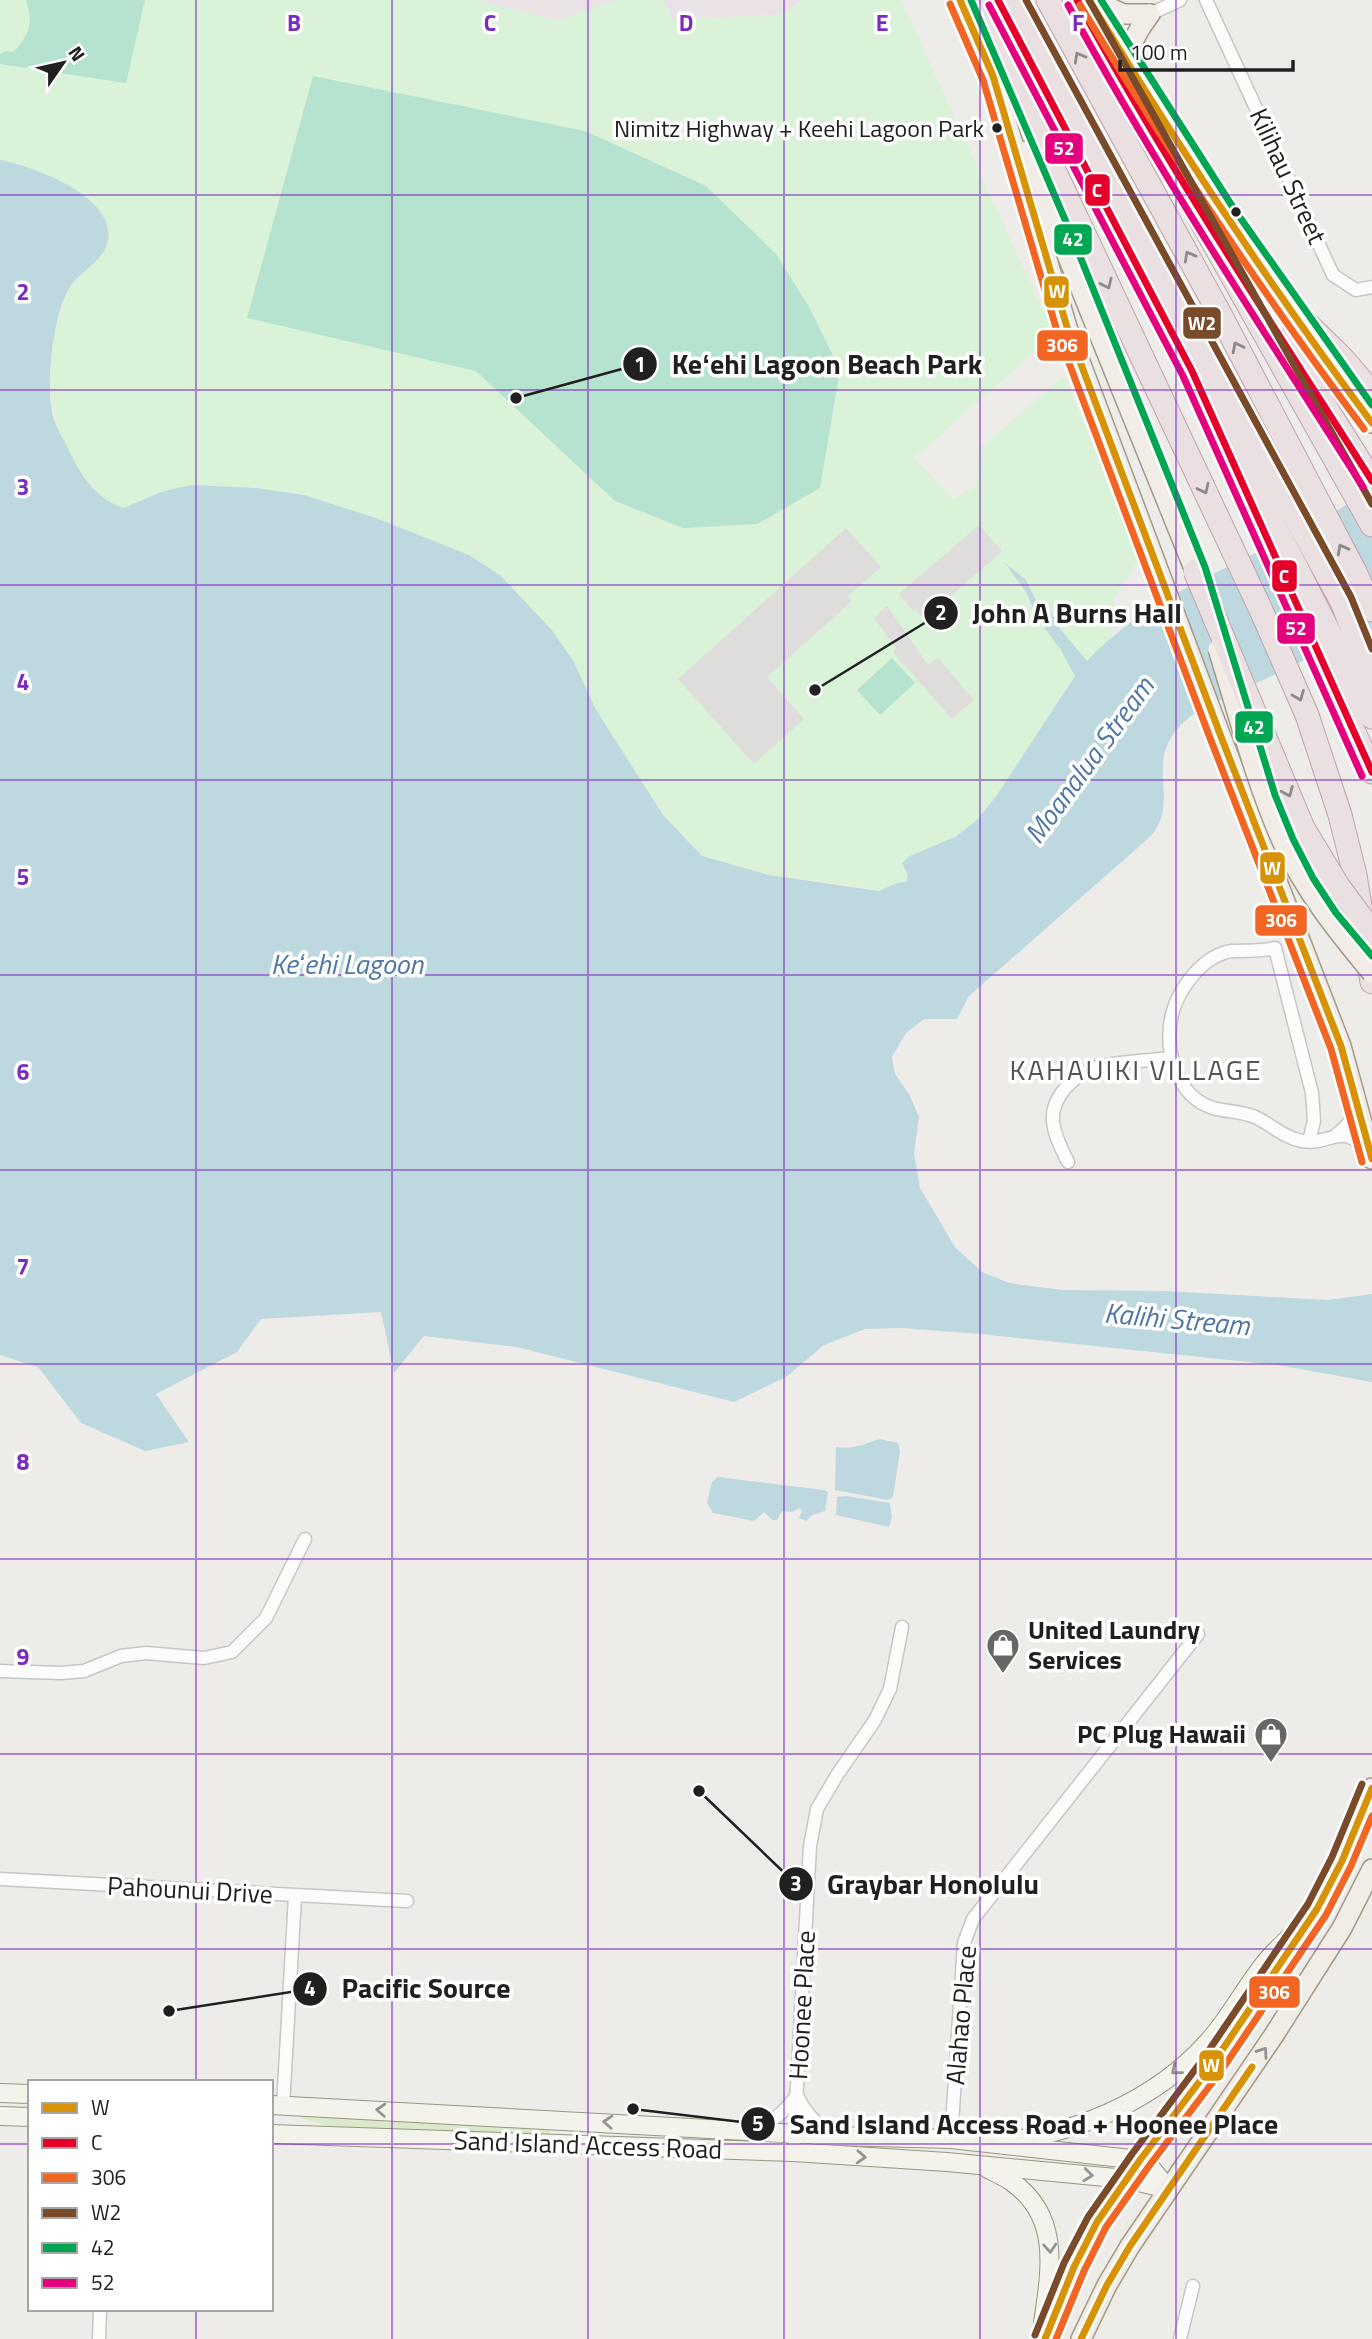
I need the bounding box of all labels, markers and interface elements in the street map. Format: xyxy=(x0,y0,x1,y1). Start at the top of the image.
text: B xyxy=(287,5,301,40)
text: C xyxy=(484,5,496,40)
text: D xyxy=(679,5,693,40)
text: E xyxy=(876,5,888,40)
text: F xyxy=(1072,5,1084,40)
north arrow xyxy=(28,28,98,98)
scale bar xyxy=(1120,28,1293,72)
text: 100 m xyxy=(1130,36,1187,68)
text: N xyxy=(62,40,93,67)
one-way arrow xyxy=(1074,52,1087,64)
street label: Kilihau Street xyxy=(1240,102,1337,250)
place label: Nimitz Highway + Keehi Lagoon Park xyxy=(614,110,984,146)
marker: Nimitz Highway + Keehi Lagoon Park xyxy=(990,121,1004,135)
line badge: 52 xyxy=(1044,132,1084,165)
text: 52 xyxy=(1053,133,1075,162)
line badge: C xyxy=(1084,173,1111,207)
text: C xyxy=(1092,175,1102,204)
unlabelled marker xyxy=(1229,205,1243,219)
line badge: 42 xyxy=(1053,223,1093,256)
text: 42 xyxy=(1062,224,1084,253)
one-way arrow xyxy=(1183,251,1197,264)
text: 2 xyxy=(17,274,29,309)
line badge: W xyxy=(1043,275,1070,309)
text: W xyxy=(1048,276,1066,305)
one-way arrow xyxy=(1099,277,1113,289)
line badge: W2 xyxy=(1182,306,1222,340)
text: W2 xyxy=(1188,308,1216,337)
line badge: 306 xyxy=(1036,329,1089,362)
text: 306 xyxy=(1046,330,1078,359)
callout: Keʻehi Lagoon Beach Park xyxy=(623,340,996,389)
text: Keʻehi Lagoon Beach Park xyxy=(672,342,983,385)
one-way arrow xyxy=(1232,342,1246,354)
text: 1 xyxy=(634,348,646,380)
text: 3 xyxy=(17,469,29,504)
one-way arrow xyxy=(1196,482,1210,494)
one-way arrow xyxy=(1337,544,1351,556)
line badge: C xyxy=(1271,559,1298,593)
text: C xyxy=(1279,561,1289,590)
callout: John A Burns Hall xyxy=(923,589,1196,638)
text: John A Burns Hall xyxy=(972,591,1182,634)
text: 2 xyxy=(935,596,947,628)
line badge: 52 xyxy=(1276,612,1316,645)
text: 52 xyxy=(1285,613,1307,642)
text: 4 xyxy=(17,664,29,699)
water label: Moanalua Stream xyxy=(1013,666,1165,852)
one-way arrow xyxy=(1291,689,1305,701)
line badge: 42 xyxy=(1234,710,1274,744)
text: 42 xyxy=(1243,712,1265,741)
one-way arrow xyxy=(1280,785,1294,797)
line badge: W xyxy=(1259,851,1286,885)
text: W xyxy=(1263,853,1281,882)
text: 5 xyxy=(17,859,29,894)
line badge: 306 xyxy=(1254,904,1308,937)
text: 306 xyxy=(1265,905,1297,934)
water label: Keʻehi Lagoon xyxy=(271,942,424,985)
district label: KAHAUIKI VILLAGE xyxy=(1009,1048,1263,1091)
text: 6 xyxy=(17,1054,30,1089)
text: 7 xyxy=(17,1249,29,1284)
water label: Kalihi Stream xyxy=(1103,1291,1253,1346)
text: 8 xyxy=(17,1444,30,1479)
place label: United Laundry Services xyxy=(1028,1610,1200,1679)
shop icon: United Laundry Services xyxy=(984,1626,1022,1675)
text: 9 xyxy=(17,1639,30,1674)
place label: PC Plug Hawaii xyxy=(1077,1714,1246,1753)
shop icon: PC Plug Hawaii xyxy=(1252,1715,1290,1764)
callout: Graybar Honolulu xyxy=(778,1859,1053,1908)
text: Graybar Honolulu xyxy=(827,1862,1039,1905)
street label: Pahounui Drive xyxy=(106,1866,274,1913)
text: 3 xyxy=(790,1867,802,1899)
street label: Hoonee Place xyxy=(778,1929,825,2081)
street label: Alahao Place xyxy=(935,1944,986,2086)
callout: Pacific Source xyxy=(292,1964,524,2013)
text: Pacific Source xyxy=(342,1966,510,2009)
text: 4 xyxy=(304,1972,316,2004)
line badge: 306 xyxy=(1248,1975,1301,2009)
text: 306 xyxy=(1258,1977,1290,2006)
one-way arrow xyxy=(1255,2047,1267,2060)
line badge: W xyxy=(1198,2049,1225,2082)
text: W xyxy=(1202,2050,1220,2079)
one-way arrow xyxy=(1172,2062,1184,2075)
legend xyxy=(28,2080,273,2311)
text: W xyxy=(91,2091,110,2123)
callout: Sand Island Access Road + Hoonee Place xyxy=(741,2099,1292,2148)
text: Sand Island Access Road + Hoonee Place xyxy=(790,2102,1278,2145)
one-way arrow xyxy=(375,2103,386,2118)
text: 5 xyxy=(752,2107,764,2139)
one-way arrow xyxy=(602,2115,613,2130)
street label: Sand Island Access Road xyxy=(453,2120,723,2169)
text: C xyxy=(91,2126,102,2158)
one-way arrow xyxy=(856,2149,867,2164)
text: 306 xyxy=(91,2161,126,2193)
one-way arrow xyxy=(1082,2168,1094,2183)
text: W2 xyxy=(91,2196,121,2228)
text: 42 xyxy=(91,2231,115,2263)
one-way arrow xyxy=(1042,2243,1057,2254)
text: 52 xyxy=(91,2266,115,2298)

